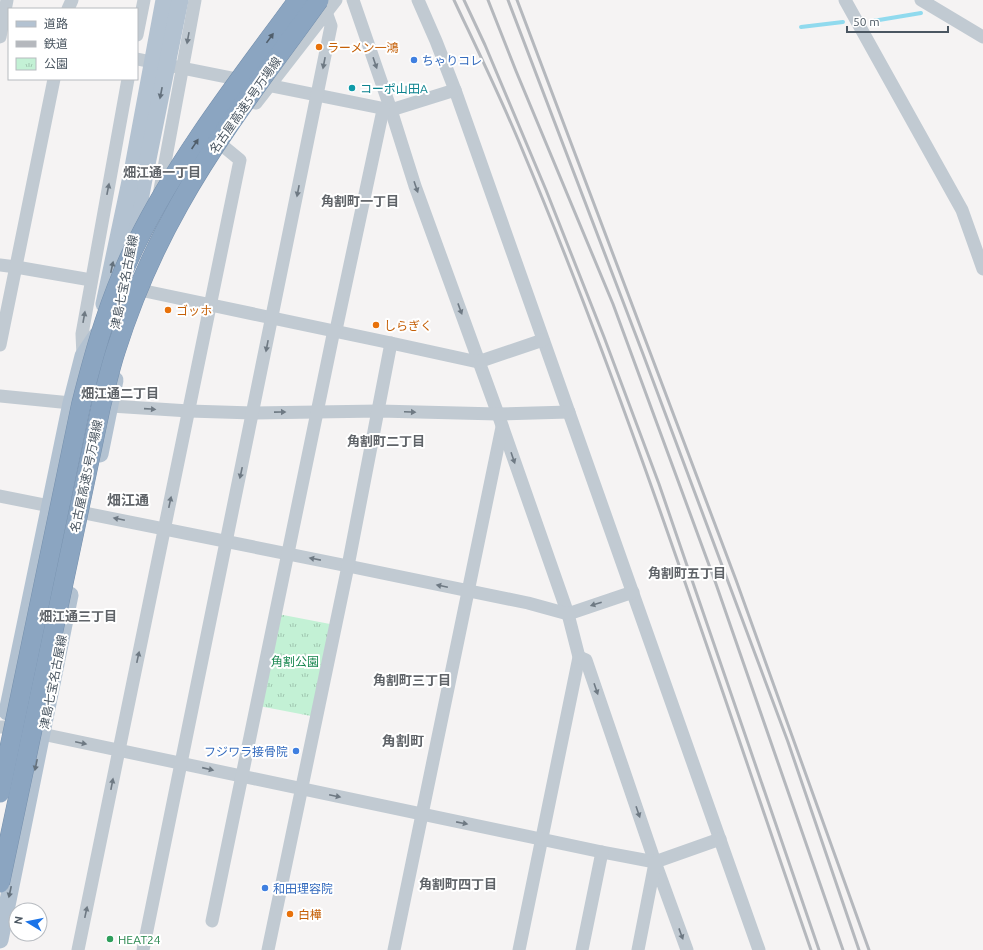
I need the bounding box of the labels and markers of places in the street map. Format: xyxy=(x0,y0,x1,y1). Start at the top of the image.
place label: ラーメン一鴻 xyxy=(327,41,399,54)
marker: ラーメン一鴻 xyxy=(314,42,324,52)
place label: ちゃりコレ xyxy=(422,54,482,67)
marker: ちゃりコレ xyxy=(409,55,419,65)
place label: コーポ山田A xyxy=(360,82,428,95)
marker: コーポ山田A xyxy=(347,83,357,93)
place label: ゴッホ xyxy=(176,304,212,317)
marker: ゴッホ xyxy=(163,305,173,315)
place label: しらぎく xyxy=(384,319,432,332)
marker: しらぎく xyxy=(371,320,381,330)
place label: フジワラ接骨院 xyxy=(204,745,288,758)
marker: フジワラ接骨院 xyxy=(291,746,301,756)
place label: 和田理容院 xyxy=(273,882,333,895)
marker: 和田理容院 xyxy=(260,883,270,893)
place label: 白樺 xyxy=(298,908,322,921)
marker: 白樺 xyxy=(285,909,295,919)
place label: HEAT24 xyxy=(118,933,161,946)
marker: HEAT24 xyxy=(105,934,115,944)

